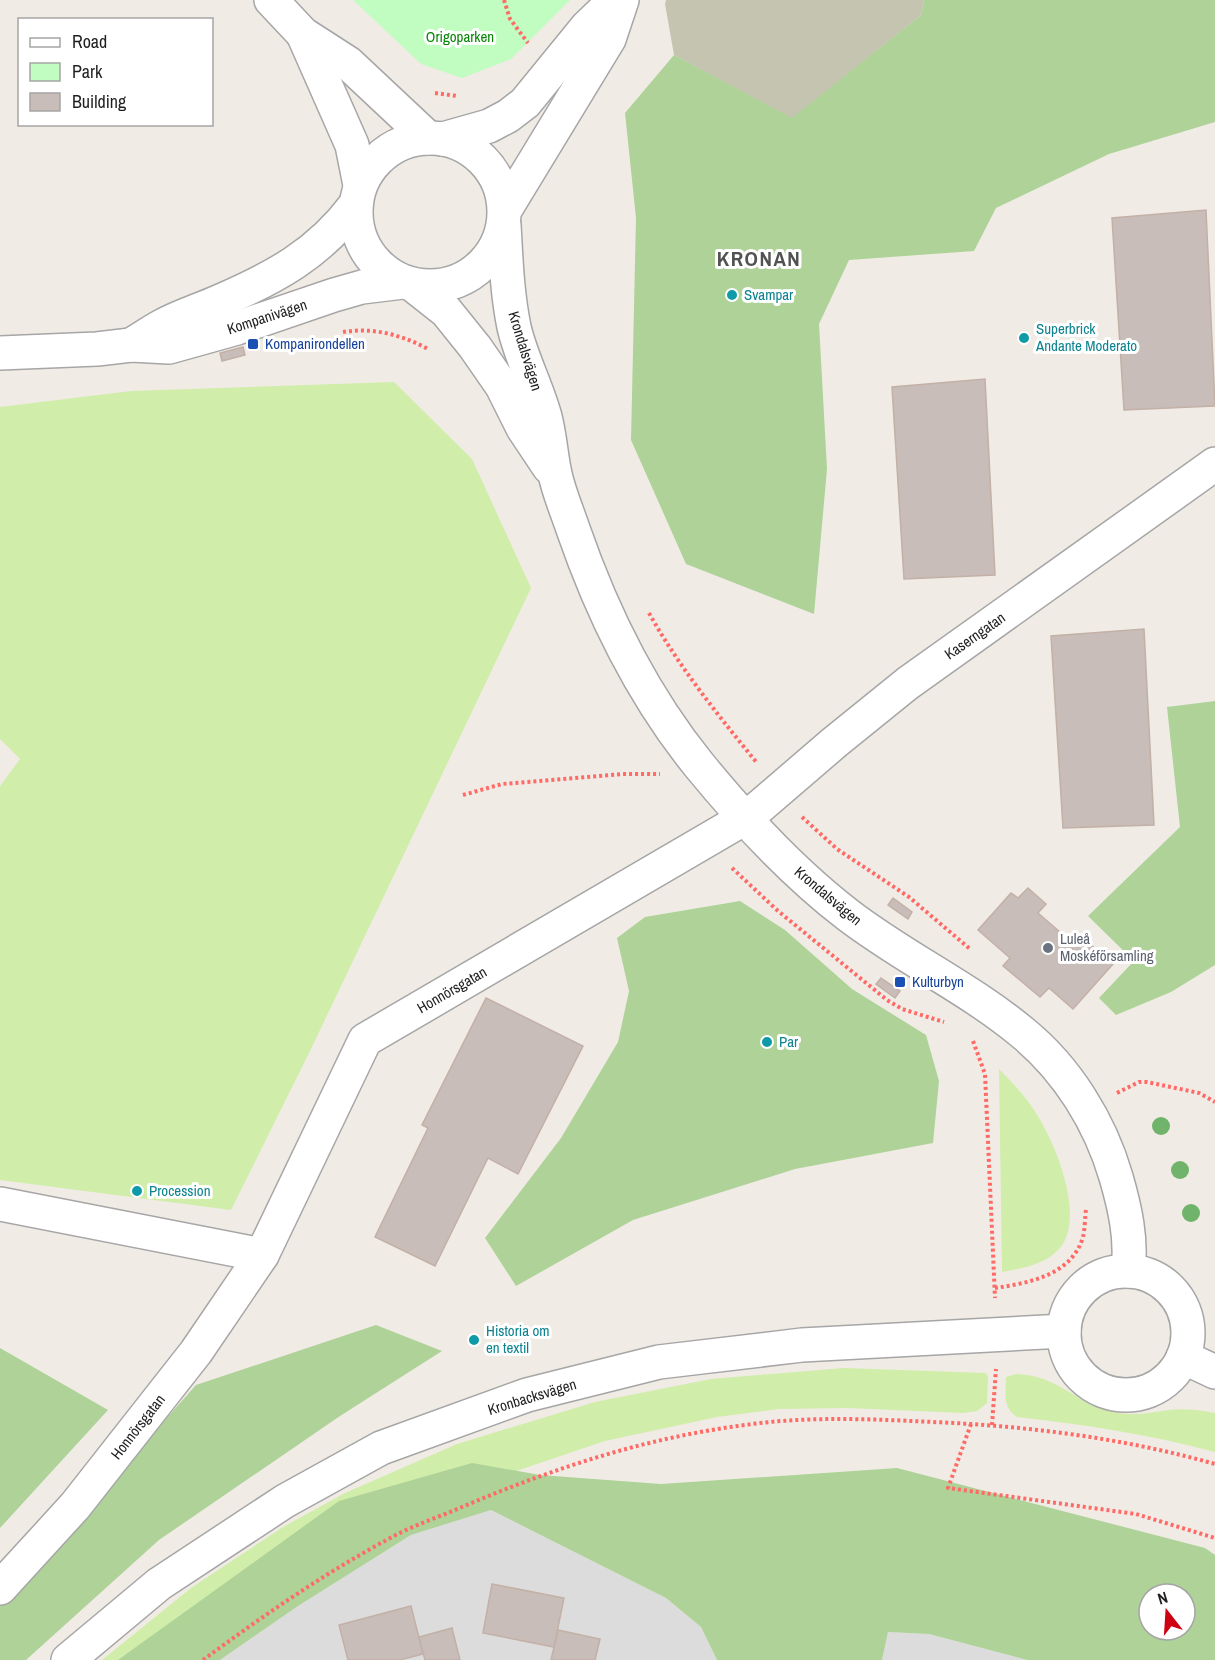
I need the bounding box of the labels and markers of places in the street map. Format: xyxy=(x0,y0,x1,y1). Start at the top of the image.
place label: Svampar xyxy=(744,284,793,305)
marker: Svampar xyxy=(725,288,739,302)
place label: Superbrick Andante Moderato xyxy=(1035,318,1137,356)
marker: Superbrick Andante Moderato xyxy=(1017,331,1031,345)
place label: Kompanirondellen xyxy=(265,333,365,354)
marker: Kompanirondellen xyxy=(246,337,260,351)
place label: Luleå Moskéförsamling xyxy=(1060,928,1154,966)
marker: Luleå Moskéförsamling xyxy=(1041,941,1055,955)
place label: Kulturbyn xyxy=(912,971,964,992)
marker: Kulturbyn xyxy=(893,975,907,989)
place label: Par xyxy=(779,1031,798,1052)
marker: Par xyxy=(760,1035,774,1049)
place label: Procession xyxy=(149,1180,211,1201)
marker: Procession xyxy=(130,1184,144,1198)
place label: Historia om en textil xyxy=(486,1320,550,1358)
marker: Historia om en textil xyxy=(467,1333,481,1347)

